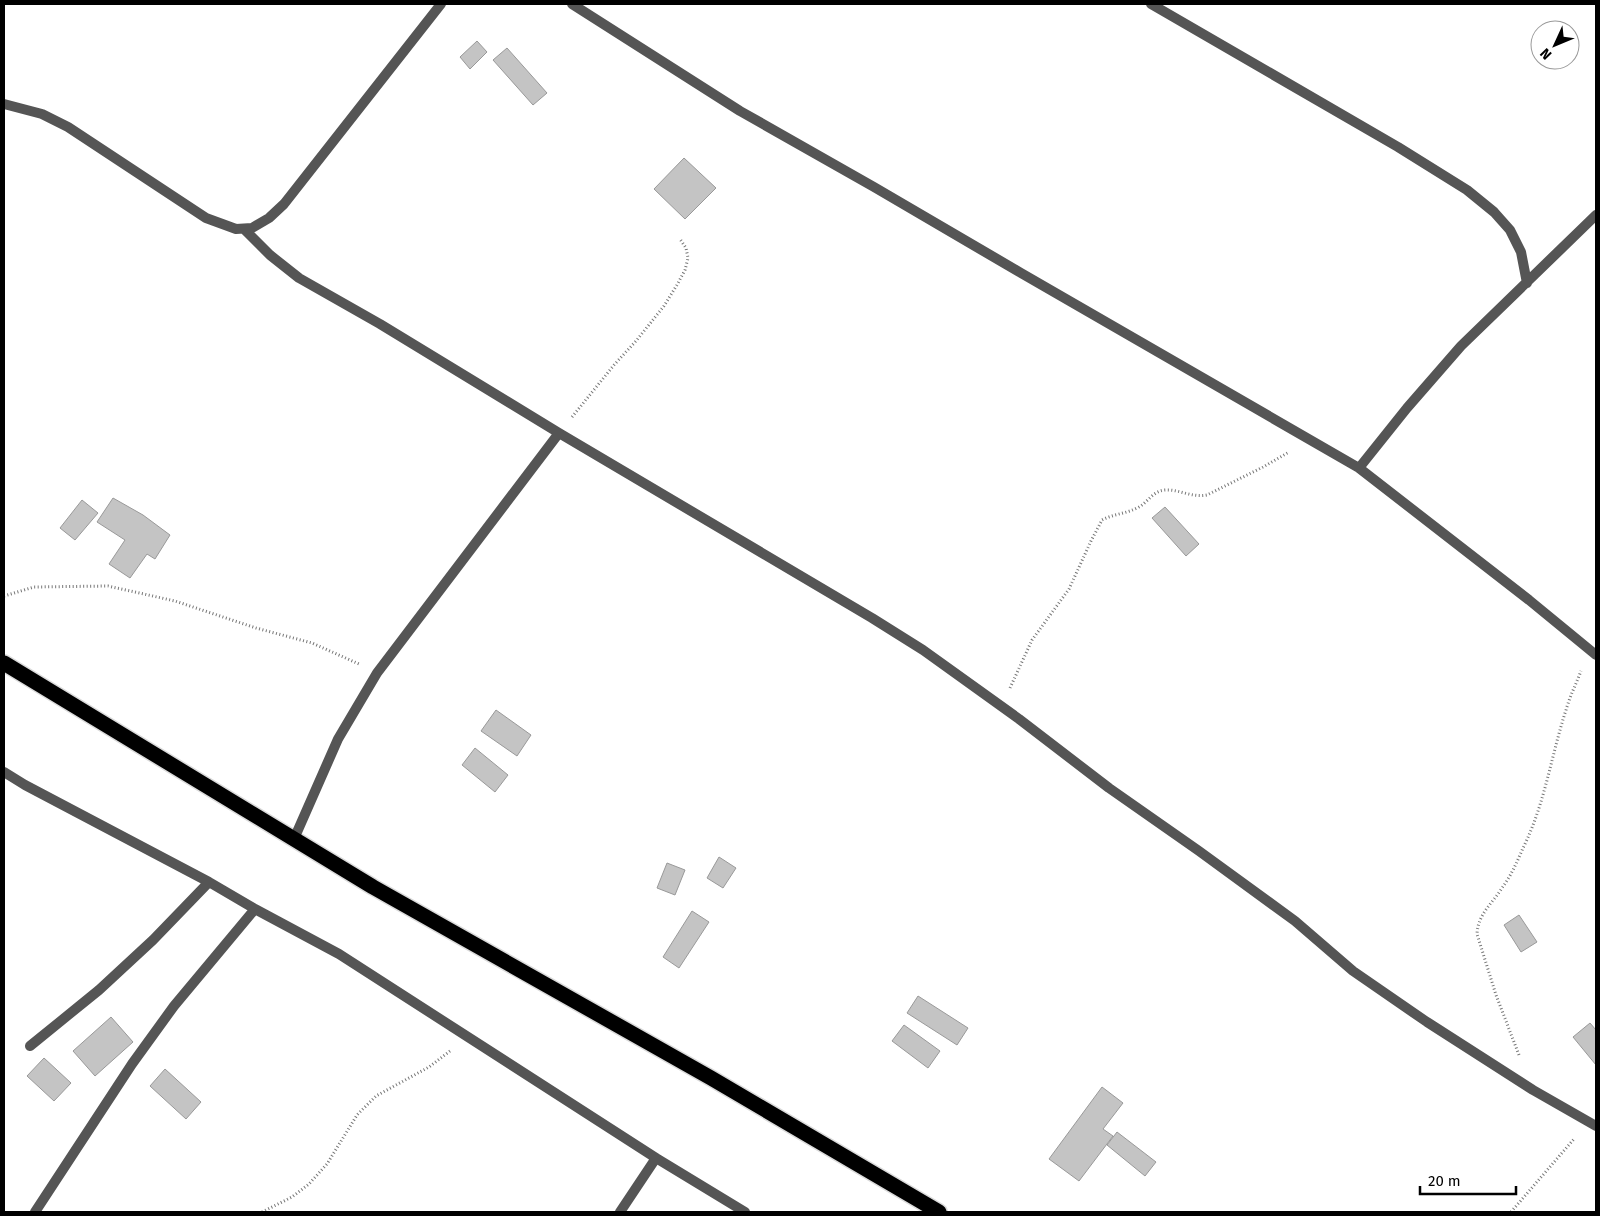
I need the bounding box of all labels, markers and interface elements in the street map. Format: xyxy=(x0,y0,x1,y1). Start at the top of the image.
north arrow xyxy=(1530,20,1580,70)
text: N xyxy=(1537,44,1555,63)
scale bar xyxy=(1420,1164,1516,1196)
text: 20 m xyxy=(1428,1172,1461,1190)

